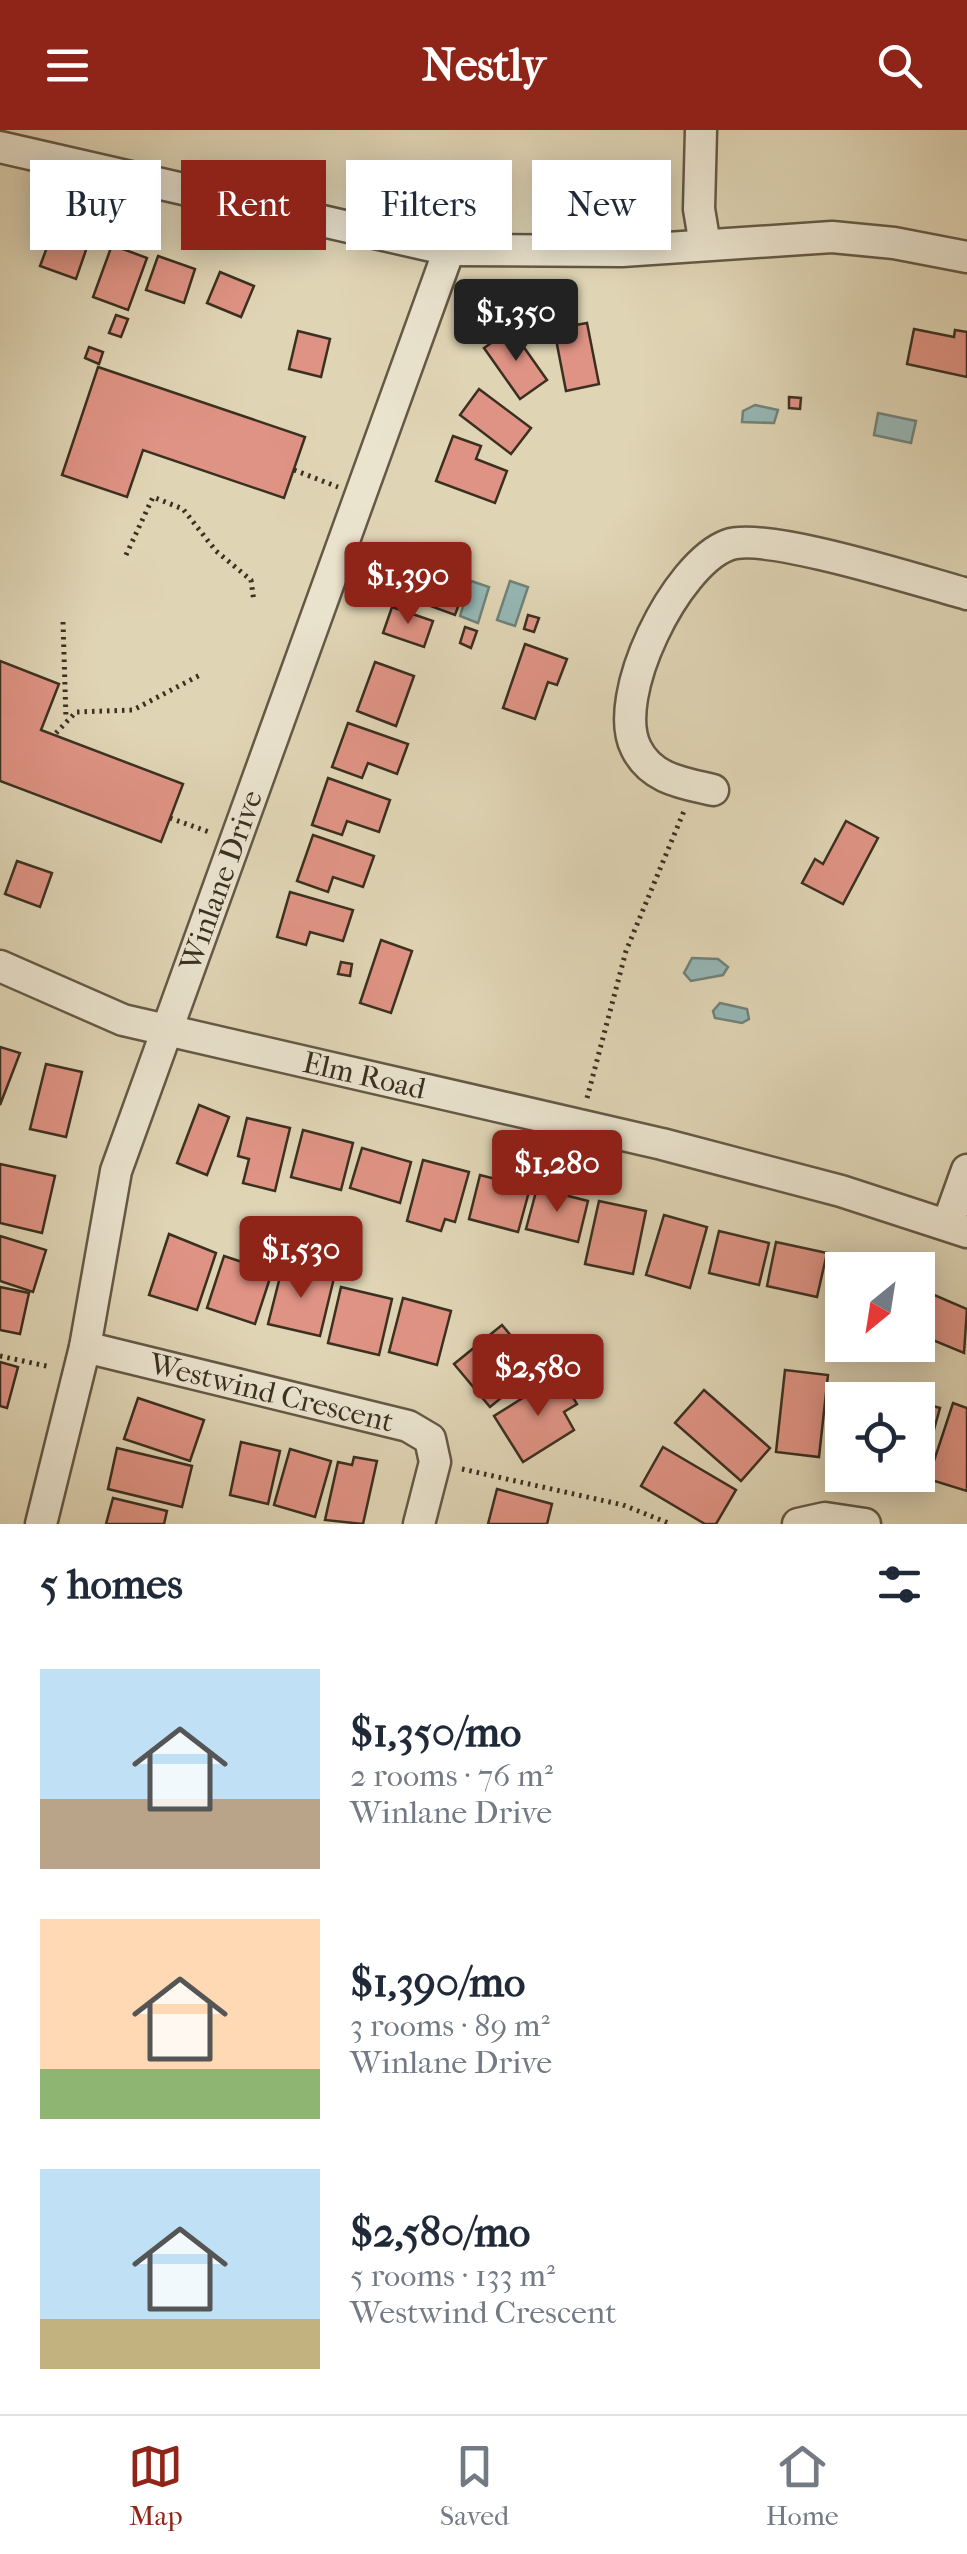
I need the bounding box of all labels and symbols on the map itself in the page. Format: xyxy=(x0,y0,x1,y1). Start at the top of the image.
pin: $1,350 xyxy=(435,279,597,364)
pin: $1,390 xyxy=(327,542,489,627)
street label: Winlane Drive xyxy=(172,785,270,977)
street label: Elm Road xyxy=(300,1044,430,1107)
pin: $1,280 xyxy=(476,1130,638,1215)
pin: $1,530 xyxy=(220,1216,382,1301)
north arrow xyxy=(825,1252,935,1362)
pin: $2,580 xyxy=(457,1334,619,1419)
street label: Westwind Crescent xyxy=(145,1346,397,1439)

